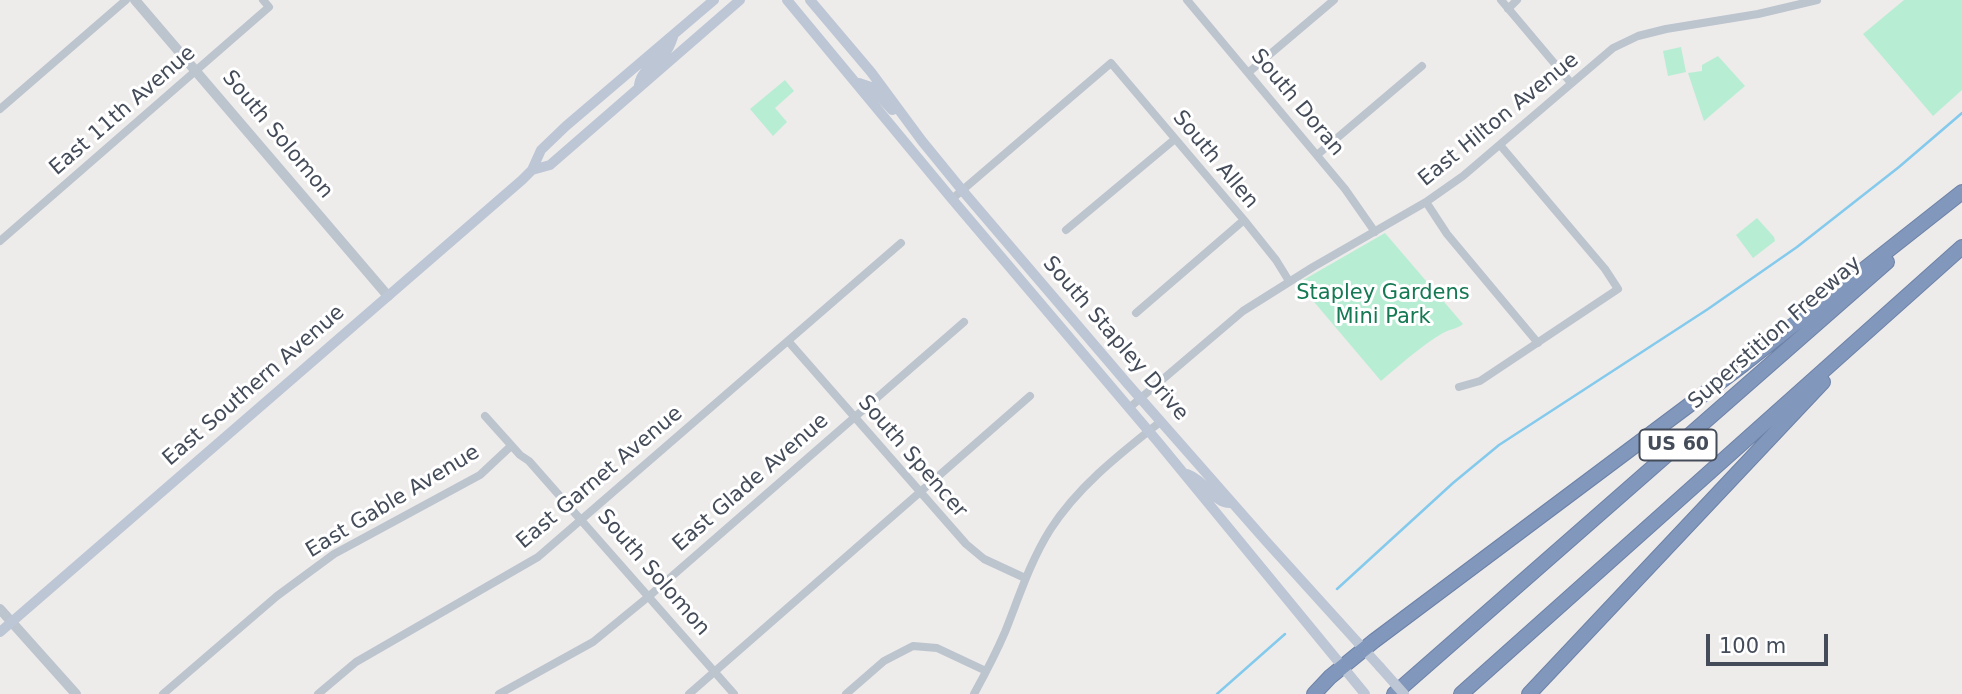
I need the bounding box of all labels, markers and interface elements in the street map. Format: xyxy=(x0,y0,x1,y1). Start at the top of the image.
street label: East 11th Avenue xyxy=(45,41,201,181)
street label: South Doran xyxy=(1245,45,1349,161)
street label: East Hilton Avenue xyxy=(1414,48,1584,192)
street label: South Solomon xyxy=(216,66,338,204)
street label: South Allen xyxy=(1167,106,1263,214)
street label: Superstition Freeway xyxy=(1684,251,1866,415)
street label: South Stapley Drive xyxy=(1037,252,1193,426)
park label: Stapley Gardens Mini Park xyxy=(1296,281,1470,331)
street label: East Southern Avenue xyxy=(158,300,350,472)
street label: South Spencer xyxy=(852,391,972,523)
street label: East Garnet Avenue xyxy=(512,401,688,555)
street label: East Glade Avenue xyxy=(668,409,834,557)
road number: US 60 xyxy=(1640,430,1716,460)
street label: East Gable Avenue xyxy=(302,440,484,564)
street label: South Solomon xyxy=(591,505,715,641)
scale bar xyxy=(1710,620,1832,664)
text: 100 m xyxy=(1719,634,1786,658)

